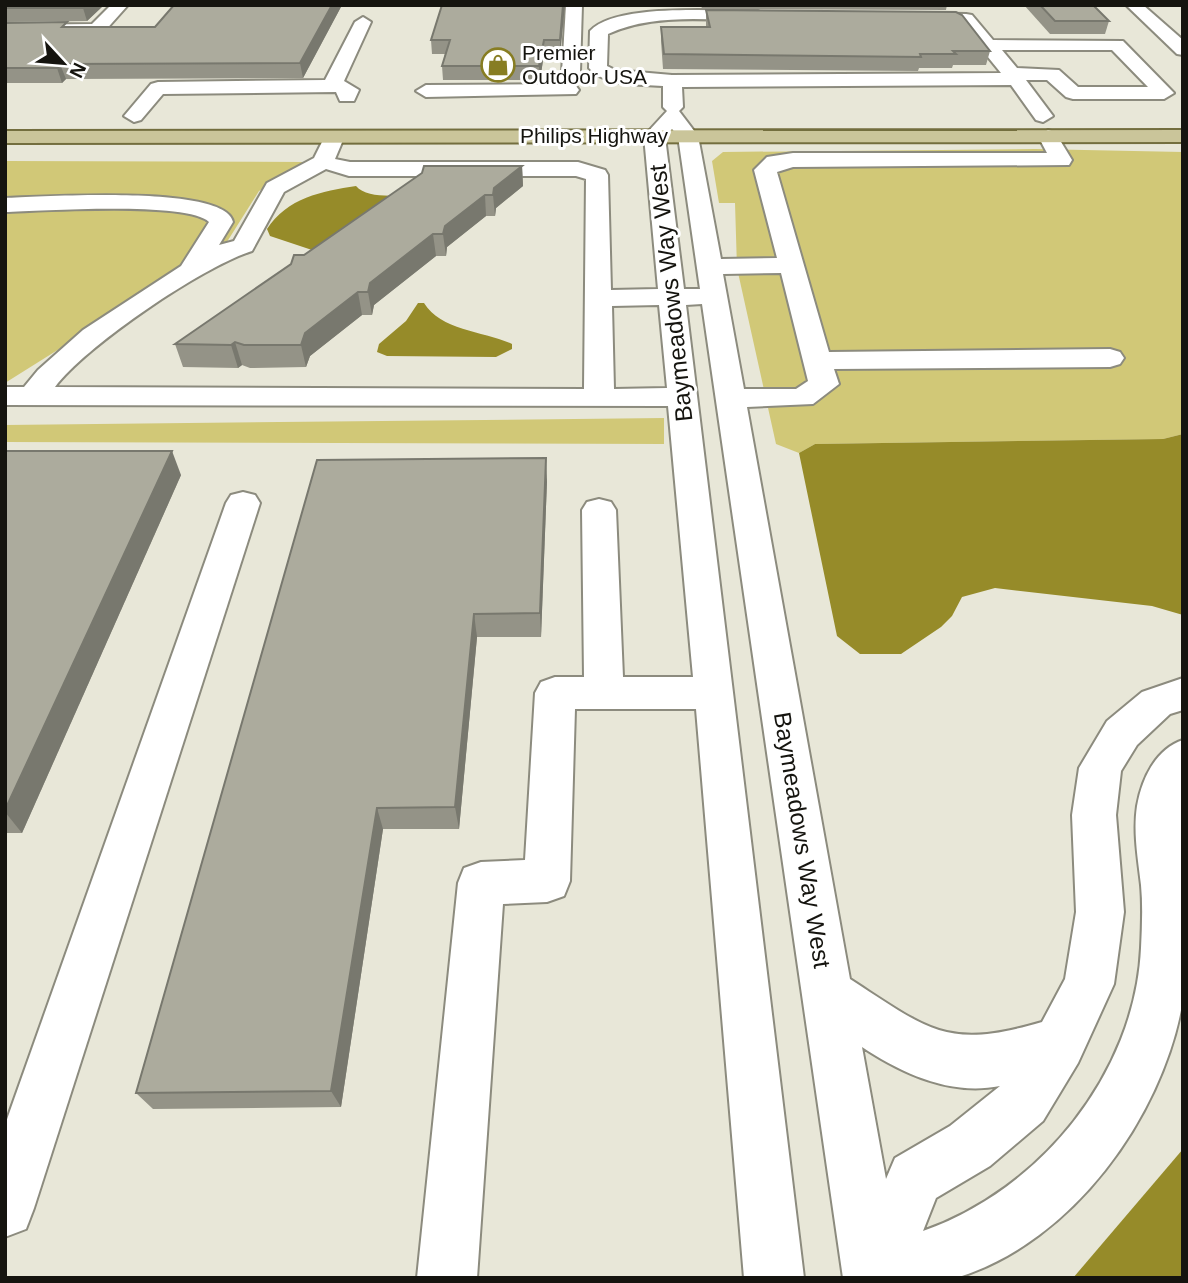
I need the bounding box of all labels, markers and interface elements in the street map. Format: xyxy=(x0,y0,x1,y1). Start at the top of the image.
north arrow xyxy=(28,28,98,98)
place label: Premier Outdoor USA xyxy=(522,41,647,88)
shop icon: Premier Outdoor USA xyxy=(479,46,517,84)
text: N xyxy=(65,59,90,81)
street label: Philips Highway xyxy=(520,124,669,147)
street label: Baymeadows Way West xyxy=(644,163,697,423)
street label: Baymeadows Way West xyxy=(769,710,836,970)

